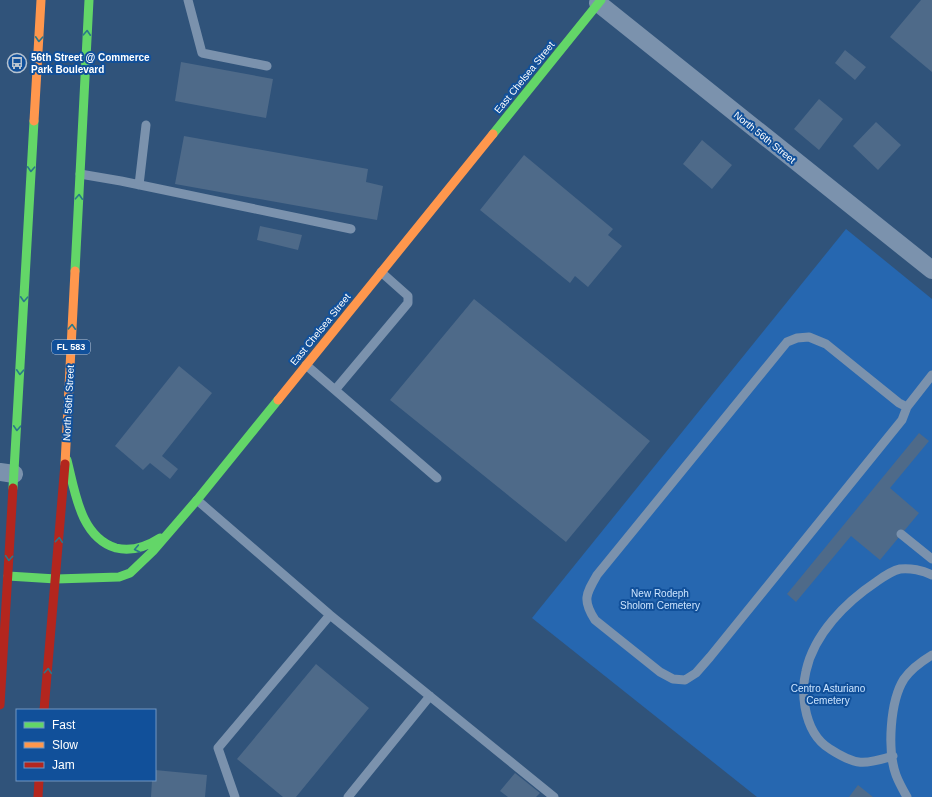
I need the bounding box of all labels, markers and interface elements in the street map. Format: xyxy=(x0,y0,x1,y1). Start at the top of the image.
one-way arrow xyxy=(83,30,91,36)
one-way arrow xyxy=(34,36,43,42)
street label: East Chelsea Street xyxy=(492,39,557,115)
bus stop icon: 56th Street @ Commerce Park Boulevard xyxy=(6,52,28,74)
place label: 56th Street @ Commerce Park Boulevard xyxy=(31,52,150,75)
street label: North 56th Street xyxy=(732,109,798,166)
one-way arrow xyxy=(27,166,36,172)
one-way arrow xyxy=(74,194,83,200)
street label: East Chelsea Street xyxy=(288,291,353,367)
one-way arrow xyxy=(20,296,28,302)
one-way arrow xyxy=(68,324,76,330)
road number: FL 583 xyxy=(52,340,90,354)
street label: North 56th Street xyxy=(61,364,76,441)
one-way arrow xyxy=(15,369,24,375)
one-way arrow xyxy=(12,425,21,431)
one-way arrow xyxy=(54,537,63,543)
one-way arrow xyxy=(134,544,140,552)
one-way arrow xyxy=(4,555,13,561)
park label: New Rodeph Sholom Cemetery xyxy=(620,588,700,611)
one-way arrow xyxy=(43,668,52,674)
park label: Centro Asturiano Cemetery xyxy=(791,683,866,706)
legend xyxy=(16,709,156,781)
text: Fast xyxy=(52,718,76,732)
text: Slow xyxy=(52,738,78,752)
text: Jam xyxy=(52,758,75,772)

